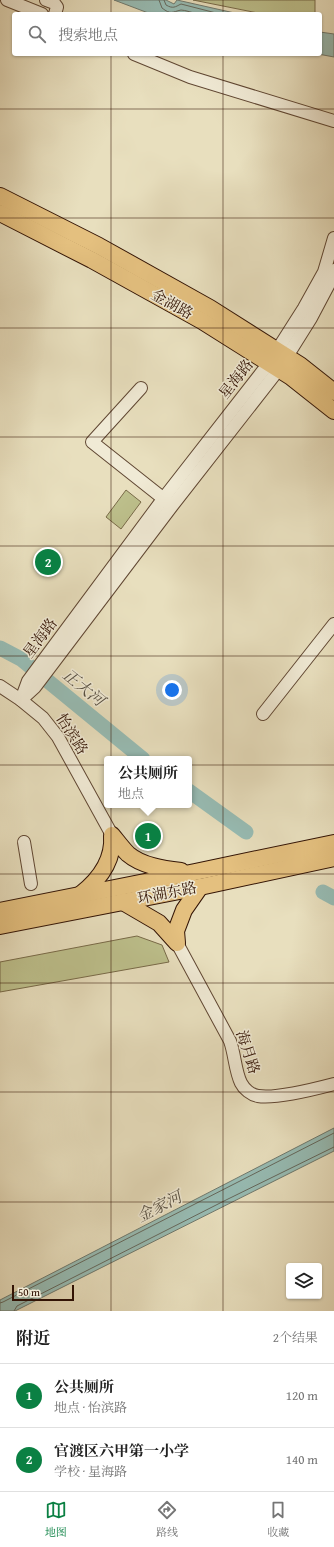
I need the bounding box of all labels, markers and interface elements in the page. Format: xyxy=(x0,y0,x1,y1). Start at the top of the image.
search box xyxy=(12,12,322,56)
icon: search xyxy=(26,23,48,45)
text: 搜索地点 xyxy=(58,24,118,45)
street label: 金湖路 xyxy=(147,283,197,324)
street label: 星海路 xyxy=(213,354,258,403)
pin: 2 xyxy=(35,547,61,577)
street label: 星海路 xyxy=(18,613,62,662)
water label: 正大河 xyxy=(58,663,113,713)
your location xyxy=(162,680,182,700)
street label: 怡滨路 xyxy=(52,709,93,758)
popup xyxy=(104,756,192,808)
text: 公共厕所 xyxy=(118,762,178,783)
text: 地点 xyxy=(118,784,144,803)
pin: 1 xyxy=(135,821,161,851)
street label: 环湖东路 xyxy=(135,876,198,909)
street label: 海月路 xyxy=(232,1027,265,1076)
water label: 金家河 xyxy=(132,1183,188,1228)
map controls xyxy=(286,1263,322,1299)
button: layers xyxy=(286,1263,322,1299)
scale bar xyxy=(12,1283,74,1302)
text: 50 m xyxy=(18,1284,40,1300)
text: 附近 xyxy=(16,1325,50,1350)
text: 2个结果 xyxy=(273,1328,318,1347)
text: 公共厕所 xyxy=(54,1376,114,1397)
text: 1 xyxy=(26,1386,32,1405)
text: 120 m xyxy=(286,1386,318,1405)
text: 地点 · 怡滨路 xyxy=(54,1398,127,1417)
text: 官渡区六甲第一小学 xyxy=(54,1440,189,1461)
text: 2 xyxy=(26,1450,32,1469)
text: 140 m xyxy=(286,1450,318,1469)
text: 学校 · 星海路 xyxy=(54,1462,127,1481)
tab: 地图 xyxy=(45,1499,67,1540)
tab: 路线 xyxy=(156,1499,178,1540)
tab: 收藏 xyxy=(267,1499,289,1540)

